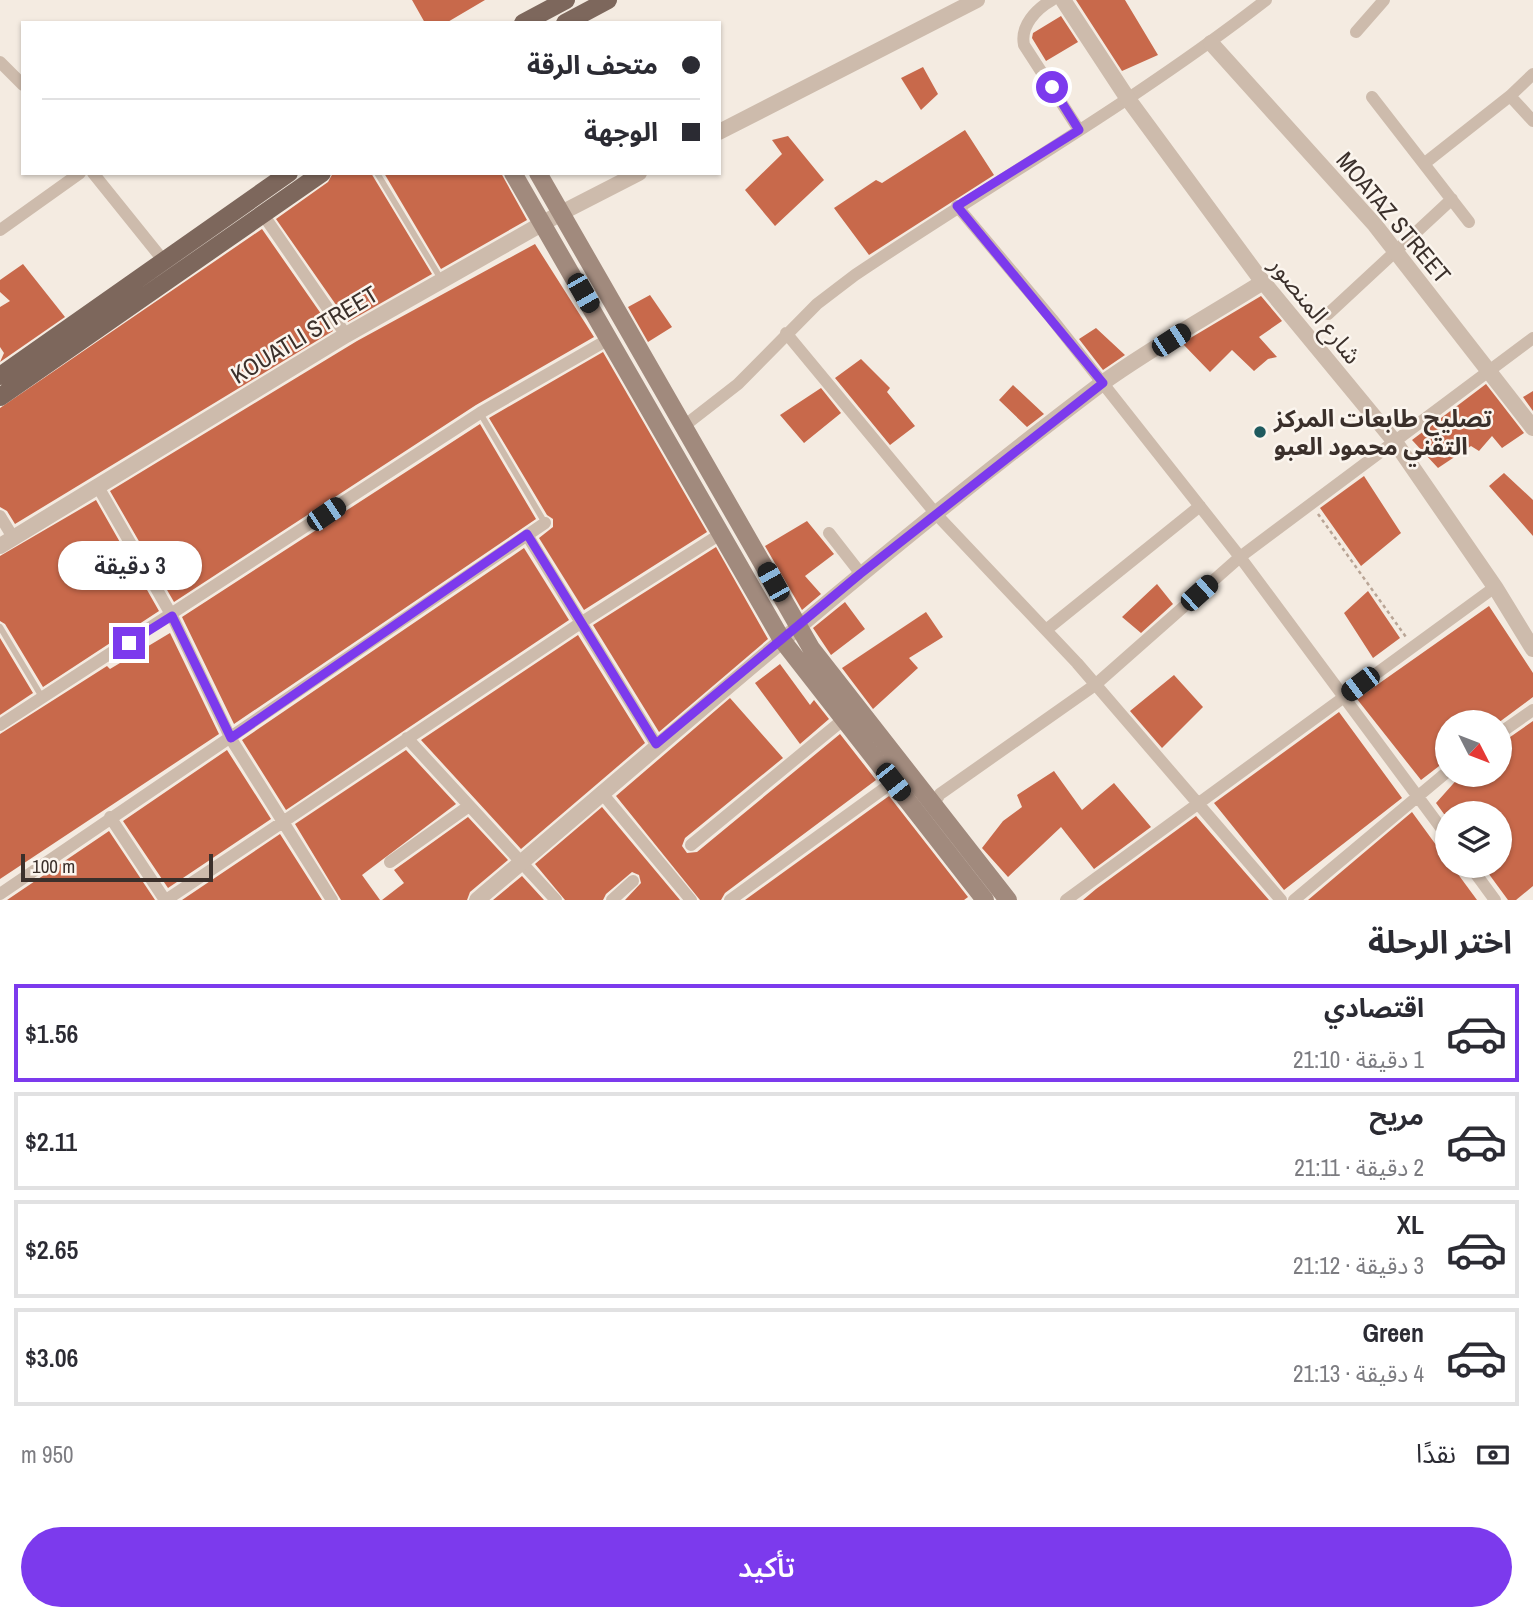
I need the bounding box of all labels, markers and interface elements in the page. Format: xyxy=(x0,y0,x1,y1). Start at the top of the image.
text: متحف الرقة xyxy=(527,47,658,82)
route start xyxy=(1036,71,1068,103)
text: الوجهة xyxy=(584,114,658,149)
street label: MOATAZ STREET xyxy=(1330,145,1458,289)
street label: شارع المنصور xyxy=(1261,249,1369,372)
car xyxy=(564,270,603,316)
street label: KOUATLI STREET xyxy=(225,278,383,390)
car xyxy=(1148,320,1195,360)
place label: تصليح طابعات المركز التقني محمود العبو xyxy=(1273,402,1492,467)
marker: تصليح طابعات المركز التقني محمود العبو xyxy=(1252,424,1268,440)
car xyxy=(303,494,350,534)
callout: 3 دقيقة xyxy=(57,542,201,590)
text: 3 دقيقة xyxy=(94,550,166,581)
car xyxy=(754,559,793,605)
car xyxy=(1177,571,1222,615)
route end xyxy=(113,627,145,659)
car xyxy=(1337,663,1384,705)
north arrow xyxy=(1435,710,1512,788)
map controls xyxy=(1435,710,1512,878)
car xyxy=(872,759,915,805)
button: layers xyxy=(1435,801,1512,878)
scale bar xyxy=(21,851,214,883)
text: 100 m xyxy=(32,853,75,879)
text: اختر الرحلة xyxy=(1368,920,1512,963)
text: اقتصادي xyxy=(1324,990,1424,1025)
icon: car xyxy=(1445,1002,1508,1065)
text: $1.56 xyxy=(25,1016,78,1051)
text: 1 دقيقة · 21:10 xyxy=(1293,1044,1424,1075)
text: مريح xyxy=(1369,1098,1424,1133)
icon: car xyxy=(1445,1110,1508,1173)
text: $2.11 xyxy=(25,1124,77,1159)
text: 2 دقيقة · 21:11 xyxy=(1294,1152,1424,1183)
text: XL xyxy=(1397,1207,1424,1242)
icon: car xyxy=(1445,1218,1508,1281)
text: $2.65 xyxy=(25,1232,78,1267)
text: 3 دقيقة · 21:12 xyxy=(1293,1250,1424,1281)
text: Green xyxy=(1362,1315,1424,1350)
icon: car xyxy=(1445,1326,1508,1389)
text: $3.06 xyxy=(25,1340,78,1375)
text: 4 دقيقة · 21:13 xyxy=(1293,1358,1424,1389)
text: نقدًا xyxy=(1416,1436,1456,1471)
icon: cash xyxy=(1474,1436,1512,1474)
text: 950 m xyxy=(21,1439,73,1470)
button: تأكيد xyxy=(21,1527,1512,1607)

